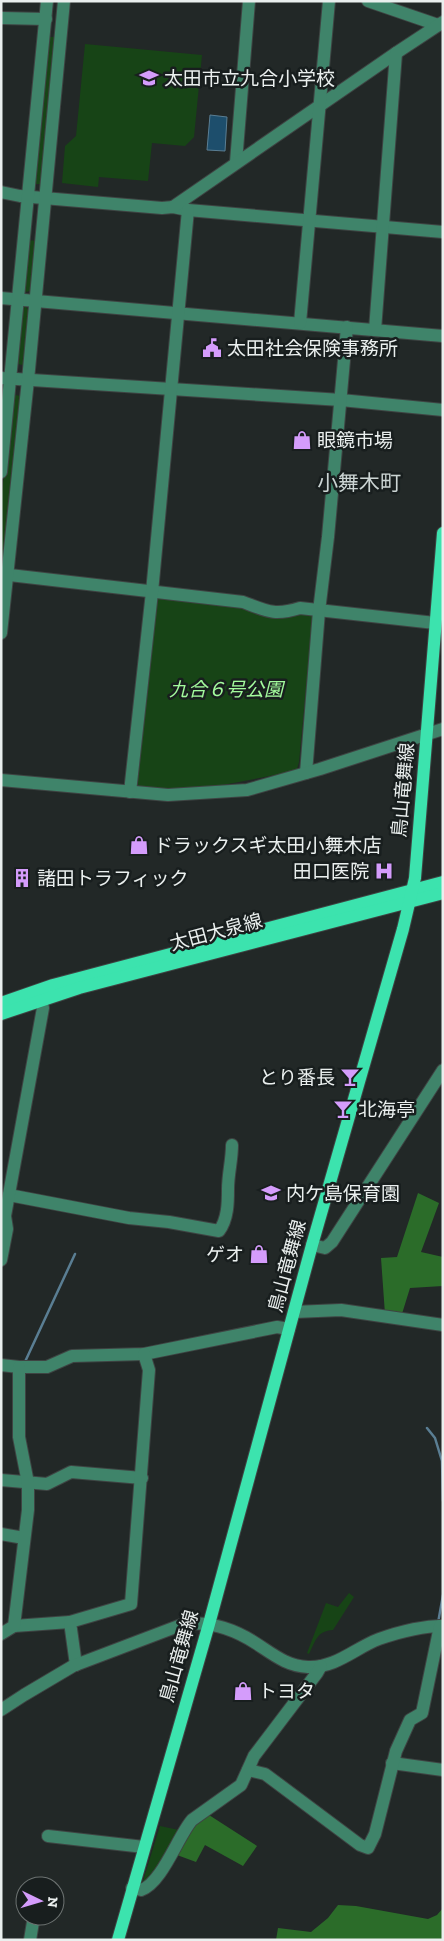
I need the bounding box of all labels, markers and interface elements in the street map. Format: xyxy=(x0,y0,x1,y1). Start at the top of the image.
school or university icon: 太田市立九合小学校 xyxy=(138,67,160,89)
place label: 太田市立九合小学校 xyxy=(164,67,335,90)
public building icon: 太田社会保険事務所 xyxy=(201,337,223,359)
place label: 太田社会保険事務所 xyxy=(227,337,398,360)
shop icon: 眼鏡市場 xyxy=(291,429,313,451)
place label: 眼鏡市場 xyxy=(317,429,393,452)
district label: 小舞木町 xyxy=(317,470,401,495)
park label: 九合６号公園 xyxy=(169,678,286,701)
street label: 鳥山竜舞線 xyxy=(387,742,419,838)
shop icon: ドラックスギ太田小舞木店 xyxy=(128,834,150,856)
place label: ドラックスギ太田小舞木店 xyxy=(154,834,381,857)
place label: 田口医院 xyxy=(293,860,369,883)
hospital icon: 田口医院 xyxy=(373,860,395,882)
building icon: 諸田トラフィック xyxy=(11,867,33,889)
place label: 諸田トラフィック xyxy=(37,867,189,890)
street label: 太田大泉線 xyxy=(167,909,265,955)
place label: とり番長 xyxy=(259,1066,335,1089)
bar icon: とり番長 xyxy=(339,1066,361,1088)
bar icon: 北海亭 xyxy=(332,1098,354,1120)
place label: 北海亭 xyxy=(358,1098,415,1121)
school or university icon: 内ケ島保育園 xyxy=(260,1182,282,1204)
place label: 内ケ島保育園 xyxy=(286,1182,400,1205)
street label: 鳥山竜舞線 xyxy=(264,1217,310,1315)
place label: ゲオ xyxy=(206,1243,244,1266)
shop icon: ゲオ xyxy=(248,1243,270,1265)
street label: 鳥山竜舞線 xyxy=(155,1607,203,1705)
shop icon: トヨタ xyxy=(232,1680,254,1702)
place label: トヨタ xyxy=(258,1680,315,1703)
north arrow xyxy=(15,1876,65,1926)
text: N xyxy=(43,1896,61,1908)

